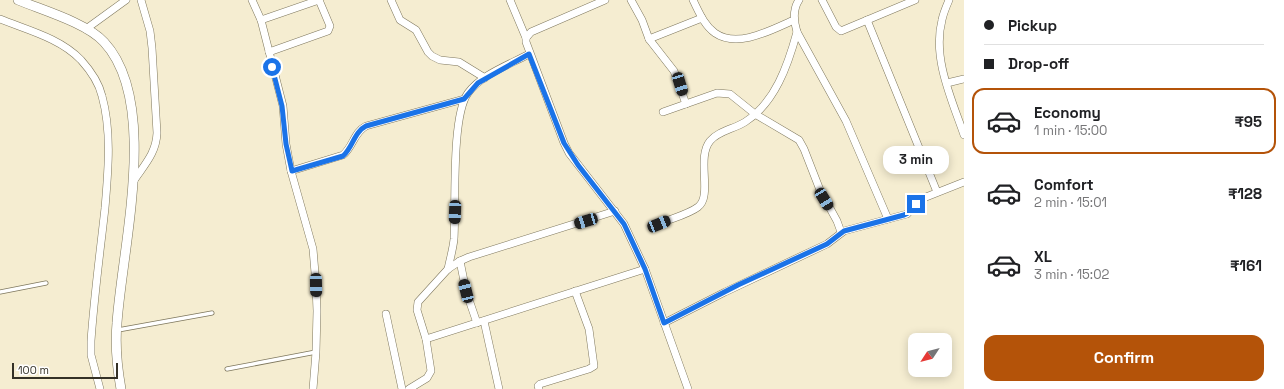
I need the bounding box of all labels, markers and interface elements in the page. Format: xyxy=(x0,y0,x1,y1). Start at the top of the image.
text: Pickup xyxy=(1008,16,1057,35)
text: Drop-off xyxy=(1008,54,1069,73)
route start xyxy=(263,58,281,76)
car xyxy=(671,71,689,97)
icon: car xyxy=(986,103,1022,139)
text: Economy xyxy=(1034,103,1101,122)
text: ₹95 xyxy=(1234,112,1262,131)
text: 1 min · 15:00 xyxy=(1034,122,1107,139)
callout: 3 min xyxy=(883,146,949,174)
text: 3 min xyxy=(899,151,933,168)
icon: car xyxy=(986,175,1022,211)
text: Comfort xyxy=(1034,175,1094,194)
text: ₹128 xyxy=(1228,184,1262,203)
car xyxy=(813,186,835,212)
text: 2 min · 15:01 xyxy=(1034,194,1107,211)
route end xyxy=(907,195,925,213)
car xyxy=(449,200,461,224)
car xyxy=(573,212,599,230)
car xyxy=(646,214,672,234)
icon: car xyxy=(986,247,1022,283)
text: XL xyxy=(1034,247,1052,266)
text: ₹161 xyxy=(1230,256,1262,275)
text: 3 min · 15:02 xyxy=(1034,266,1109,283)
car xyxy=(310,273,322,297)
car xyxy=(457,278,475,304)
north arrow xyxy=(908,333,952,377)
map controls xyxy=(908,333,952,377)
button: Confirm xyxy=(984,335,1264,381)
scale bar xyxy=(12,361,118,380)
text: 100 m xyxy=(18,363,49,377)

